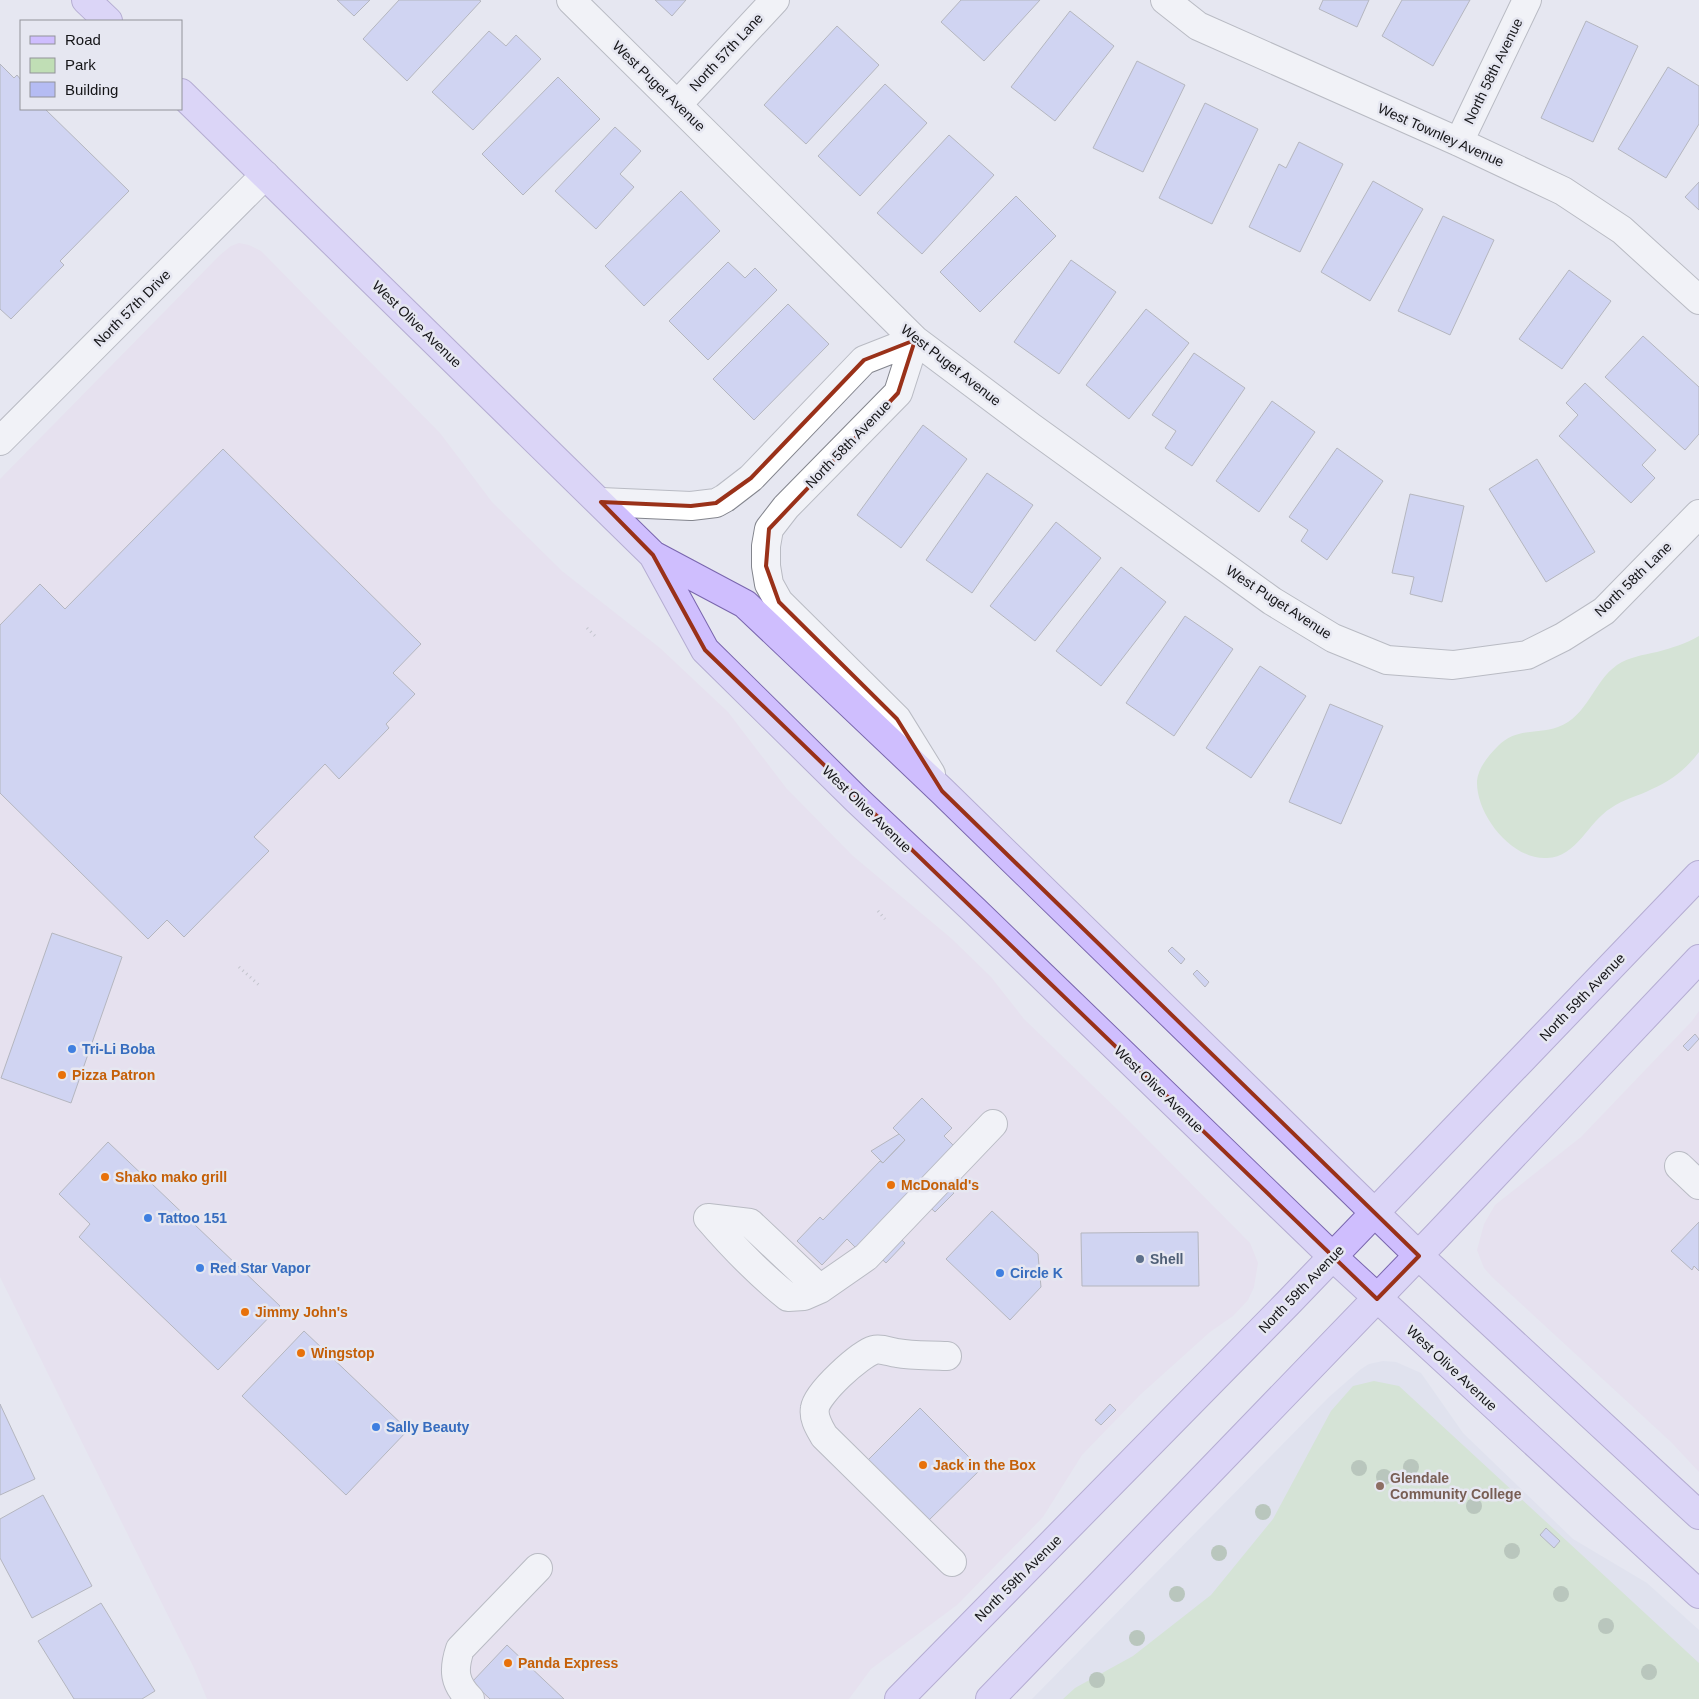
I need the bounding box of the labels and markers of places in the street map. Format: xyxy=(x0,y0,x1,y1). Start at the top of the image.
place label: Tri-Li Boba xyxy=(82,1041,155,1057)
marker: Tri-Li Boba xyxy=(66,1043,78,1055)
place label: Pizza Patron xyxy=(72,1067,155,1083)
marker: Pizza Patron xyxy=(56,1069,68,1081)
place label: Shako mako grill xyxy=(115,1169,227,1185)
marker: Shako mako grill xyxy=(99,1171,111,1183)
place label: McDonald's xyxy=(901,1177,979,1193)
marker: McDonald's xyxy=(885,1179,897,1191)
place label: Tattoo 151 xyxy=(158,1210,227,1226)
marker: Tattoo 151 xyxy=(142,1212,154,1224)
place label: Shell xyxy=(1150,1251,1183,1267)
marker: Shell xyxy=(1134,1253,1146,1265)
place label: Red Star Vapor xyxy=(210,1260,311,1276)
marker: Red Star Vapor xyxy=(194,1262,206,1274)
place label: Circle K xyxy=(1010,1265,1063,1281)
marker: Circle K xyxy=(994,1267,1006,1279)
place label: Jimmy John's xyxy=(255,1304,348,1320)
marker: Jimmy John's xyxy=(239,1306,251,1318)
place label: Wingstop xyxy=(311,1345,375,1361)
marker: Wingstop xyxy=(295,1347,307,1359)
place label: Sally Beauty xyxy=(386,1419,469,1435)
marker: Sally Beauty xyxy=(370,1421,382,1433)
place label: Jack in the Box xyxy=(933,1457,1036,1473)
marker: Jack in the Box xyxy=(917,1459,929,1471)
place label: Glendale Community College xyxy=(1390,1470,1522,1502)
marker: Glendale Community College xyxy=(1374,1480,1386,1492)
place label: Panda Express xyxy=(518,1655,619,1671)
marker: Panda Express xyxy=(502,1657,514,1669)

